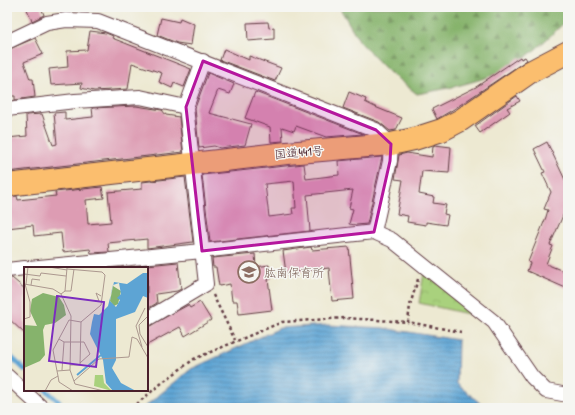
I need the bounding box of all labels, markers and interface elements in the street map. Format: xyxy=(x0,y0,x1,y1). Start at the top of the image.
street label: 国道441号 xyxy=(274,141,324,163)
school or university icon: 肱南保育所 xyxy=(236,259,262,285)
place label: 肱南保育所 xyxy=(264,264,324,281)
inset map xyxy=(24,267,148,391)

